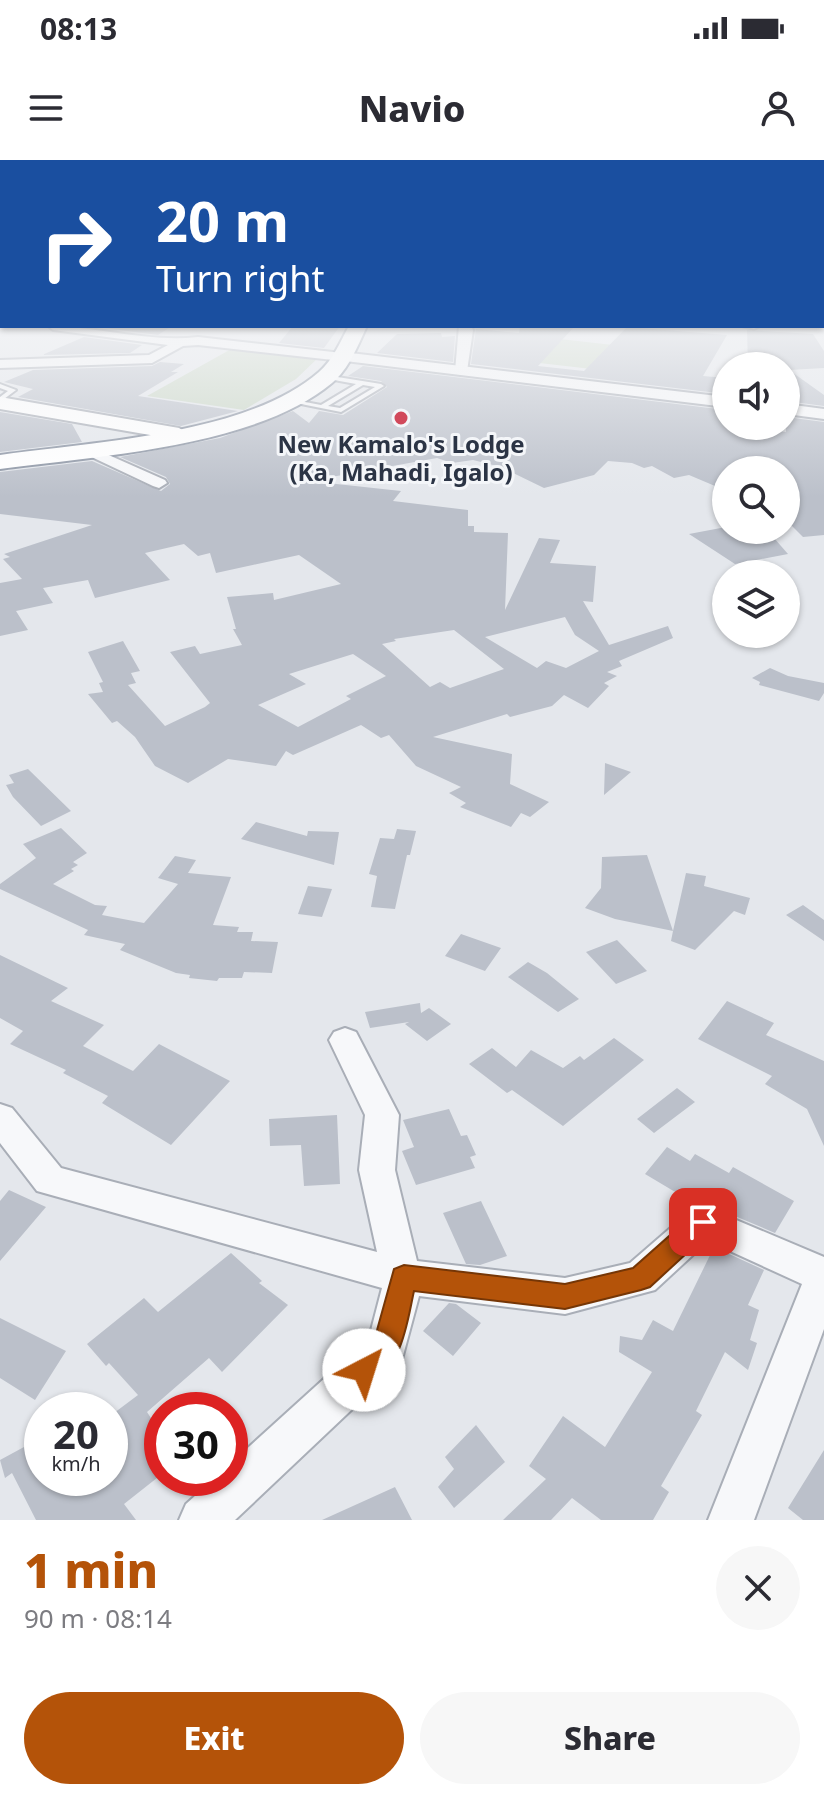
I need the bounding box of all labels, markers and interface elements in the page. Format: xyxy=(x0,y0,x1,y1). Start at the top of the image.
text: 08:13 xyxy=(40,8,117,49)
text: Navio xyxy=(359,84,465,133)
icon: menu xyxy=(24,86,68,130)
icon: person xyxy=(756,86,800,130)
text: 20 m xyxy=(156,182,289,258)
icon: right xyxy=(24,192,128,296)
text: Turn right xyxy=(156,254,324,303)
map controls xyxy=(712,352,800,648)
button: sound xyxy=(712,352,800,440)
marker: New Kamalo's Lodge (Ka, Mahadi, Igalo) xyxy=(392,409,410,427)
place label: New Kamalo's Lodge (Ka, Mahadi, Igalo) xyxy=(277,427,525,488)
button: search xyxy=(712,456,800,544)
button: layers xyxy=(712,560,800,648)
pin xyxy=(669,1188,737,1256)
icon: arrive xyxy=(681,1200,725,1244)
position arrow xyxy=(322,1328,406,1412)
speed limit sign: 30 xyxy=(144,1392,248,1496)
text: 20 xyxy=(53,1406,99,1461)
text: km/h xyxy=(51,1450,101,1477)
text: 1 min xyxy=(24,1537,158,1602)
button: close xyxy=(716,1546,800,1630)
text: 90 m · 08:14 xyxy=(24,1600,172,1636)
button: Exit xyxy=(24,1692,404,1784)
button: Share xyxy=(420,1692,800,1784)

